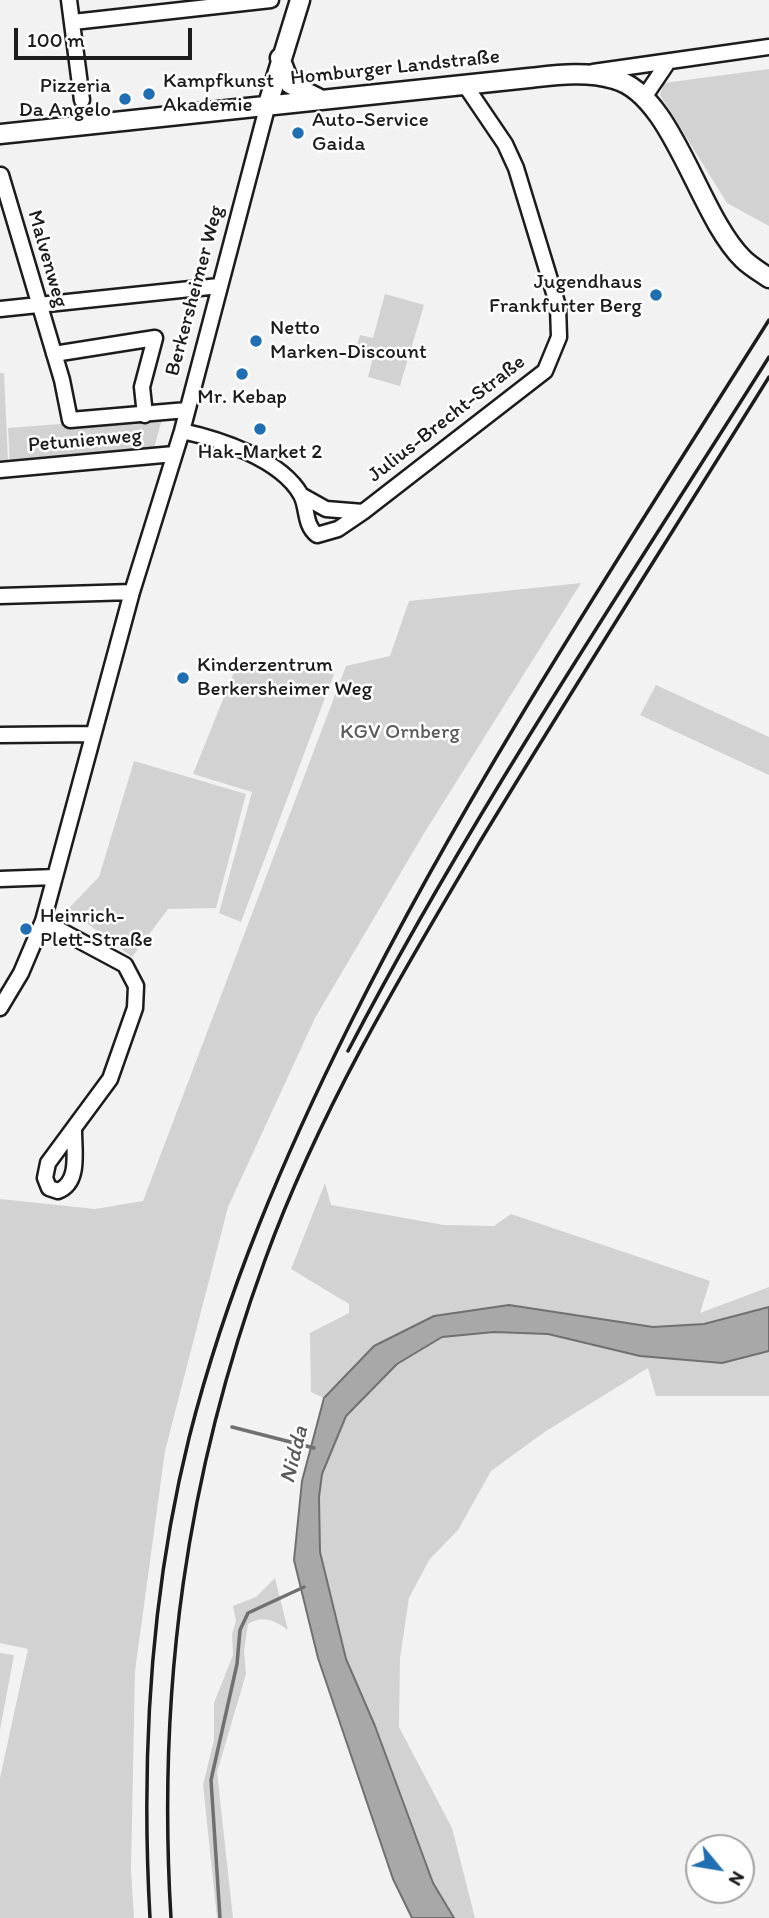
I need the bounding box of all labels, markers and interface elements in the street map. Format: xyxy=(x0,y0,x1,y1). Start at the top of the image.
scale bar xyxy=(18,14,196,58)
text: 100 m xyxy=(27,27,85,52)
street label: Homburger Landstraße xyxy=(289,44,501,92)
place label: Kampfkunst Akademie xyxy=(163,69,274,119)
place label: Pizzeria Da Angelo xyxy=(19,74,111,124)
marker: Kampfkunst Akademie xyxy=(141,86,157,102)
marker: Pizzeria Da Angelo xyxy=(117,91,133,107)
place label: Auto-Service Gaida xyxy=(312,108,429,158)
marker: Auto-Service Gaida xyxy=(290,125,306,141)
street label: Berkersheimer Weg xyxy=(160,203,230,379)
street label: Malvenweg xyxy=(21,207,73,311)
place label: Jugendhaus Frankfurter Berg xyxy=(489,270,642,320)
marker: Jugendhaus Frankfurter Berg xyxy=(648,287,664,303)
place label: Netto Marken-Discount xyxy=(270,316,427,366)
marker: Netto Marken-Discount xyxy=(248,333,264,349)
street label: Julius-Brecht-Straße xyxy=(363,350,531,488)
marker: Mr. Kebap xyxy=(234,366,250,382)
place label: Mr. Kebap xyxy=(197,385,287,411)
marker: Hak-Market 2 xyxy=(252,421,268,437)
street label: Petunienweg xyxy=(27,423,143,459)
place label: Hak-Market 2 xyxy=(198,440,322,466)
place label: Kinderzentrum Berkersheimer Weg xyxy=(197,653,372,703)
marker: Kinderzentrum Berkersheimer Weg xyxy=(175,670,191,686)
park label: KGV Ornberg xyxy=(340,720,460,746)
place label: Heinrich- Plett-Straße xyxy=(40,904,153,954)
marker: Heinrich- Plett-Straße xyxy=(18,921,34,937)
water label: Nidda xyxy=(275,1424,315,1486)
north arrow xyxy=(685,1834,755,1904)
text: N xyxy=(724,1867,750,1890)

